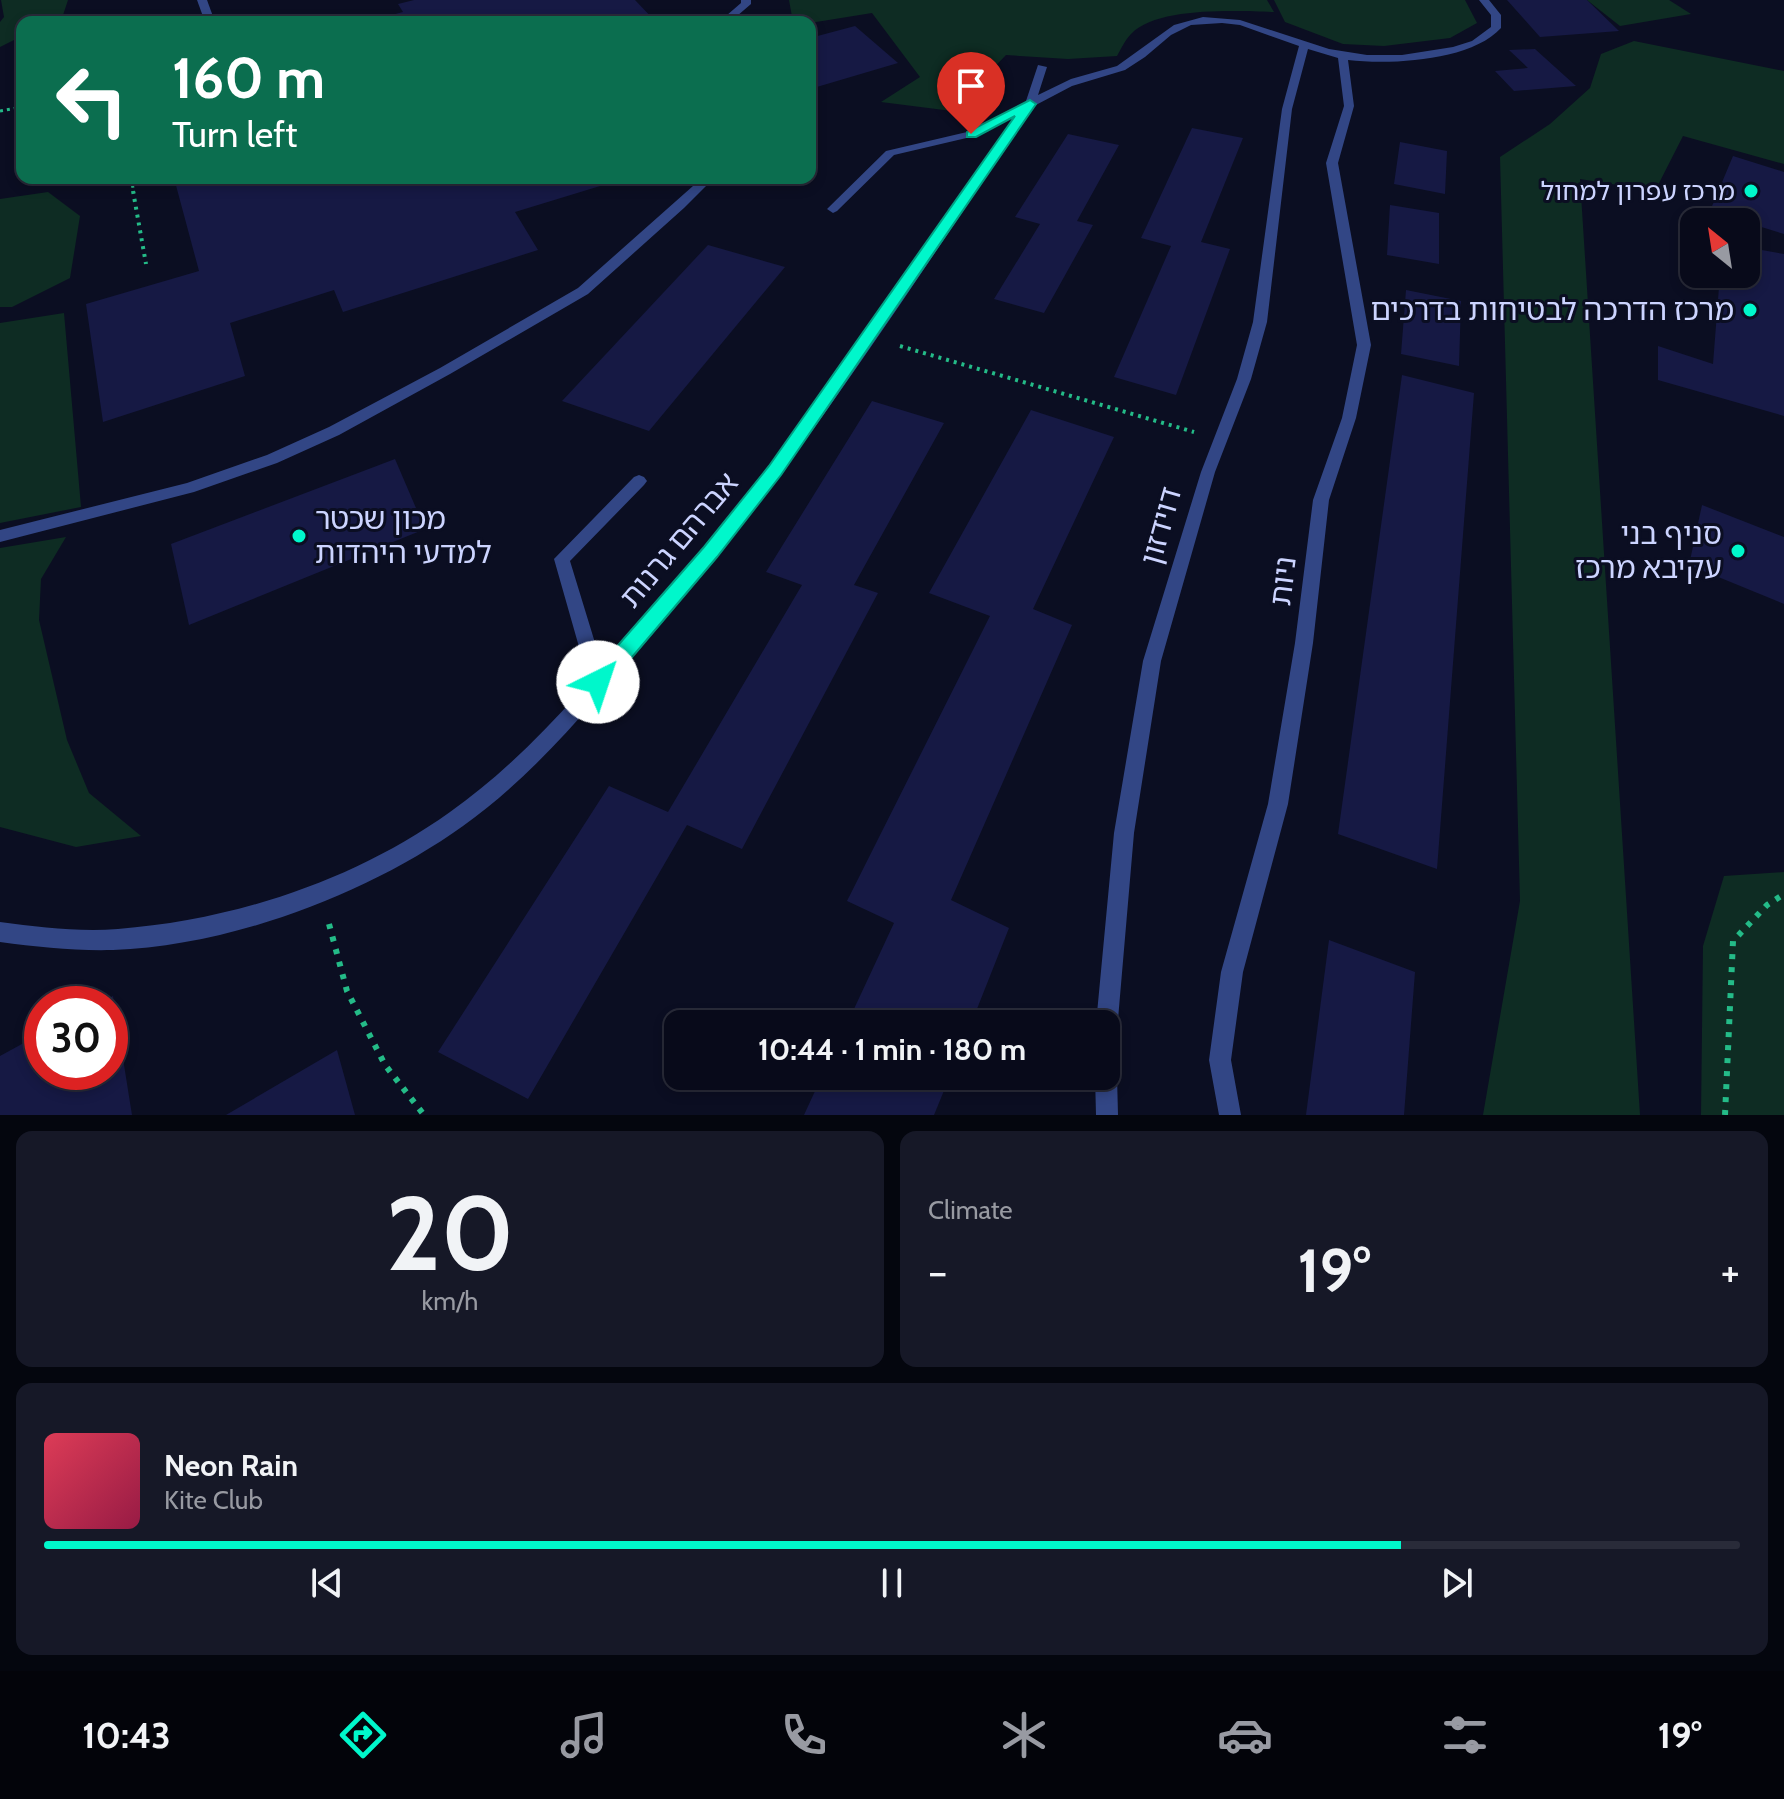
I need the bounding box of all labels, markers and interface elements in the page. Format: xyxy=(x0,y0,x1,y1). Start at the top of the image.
text: 160 m xyxy=(172,44,325,112)
icon: left xyxy=(40,48,144,152)
pin xyxy=(937,52,1005,134)
icon: arrive xyxy=(949,64,993,108)
text: Turn left xyxy=(172,112,297,156)
place label: מרכז עפרון למחול xyxy=(1541,175,1735,207)
marker: מרכז עפרון למחול xyxy=(1742,182,1760,200)
north arrow xyxy=(1680,208,1760,288)
map controls xyxy=(1680,208,1760,288)
place label: מרכז הדרכה לבטיחות בדרכים xyxy=(1370,291,1734,328)
marker: מרכז הדרכה לבטיחות בדרכים xyxy=(1741,301,1759,319)
street label: אברהם גרנות xyxy=(611,465,746,615)
street label: דוידזון xyxy=(1132,483,1189,569)
place label: מכון שכטר למדעי היהדות xyxy=(315,500,492,571)
place label: סניף בני עקיבא מרכז xyxy=(1575,515,1722,586)
marker: מכון שכטר למדעי היהדות xyxy=(290,527,308,545)
marker: סניף בני עקיבא מרכז xyxy=(1729,542,1747,560)
street label: ניות xyxy=(1261,554,1304,608)
position arrow xyxy=(556,640,640,724)
speed limit sign: 30 xyxy=(24,986,128,1090)
text: 10:44 · 1 min · 180 m xyxy=(758,1031,1026,1068)
text: 20 xyxy=(386,1170,514,1296)
text: Climate xyxy=(928,1194,1013,1226)
text: 19° xyxy=(1297,1234,1371,1307)
text: − xyxy=(928,1245,947,1298)
text: + xyxy=(1721,1245,1740,1298)
text: km/h xyxy=(422,1285,478,1317)
text: Neon Rain xyxy=(164,1447,298,1484)
text: Kite Club xyxy=(164,1484,263,1516)
icon: previous xyxy=(305,1561,349,1605)
icon: pause xyxy=(870,1561,914,1605)
icon: next xyxy=(1435,1561,1479,1605)
icon: directions xyxy=(335,1707,391,1763)
icon: music xyxy=(556,1707,612,1763)
icon: phone xyxy=(776,1707,832,1763)
icon: climate xyxy=(996,1707,1052,1763)
icon: car xyxy=(1217,1707,1273,1763)
icon: filters xyxy=(1437,1707,1493,1763)
text: 10:43 xyxy=(82,1713,171,1757)
text: 19° xyxy=(1658,1713,1702,1757)

